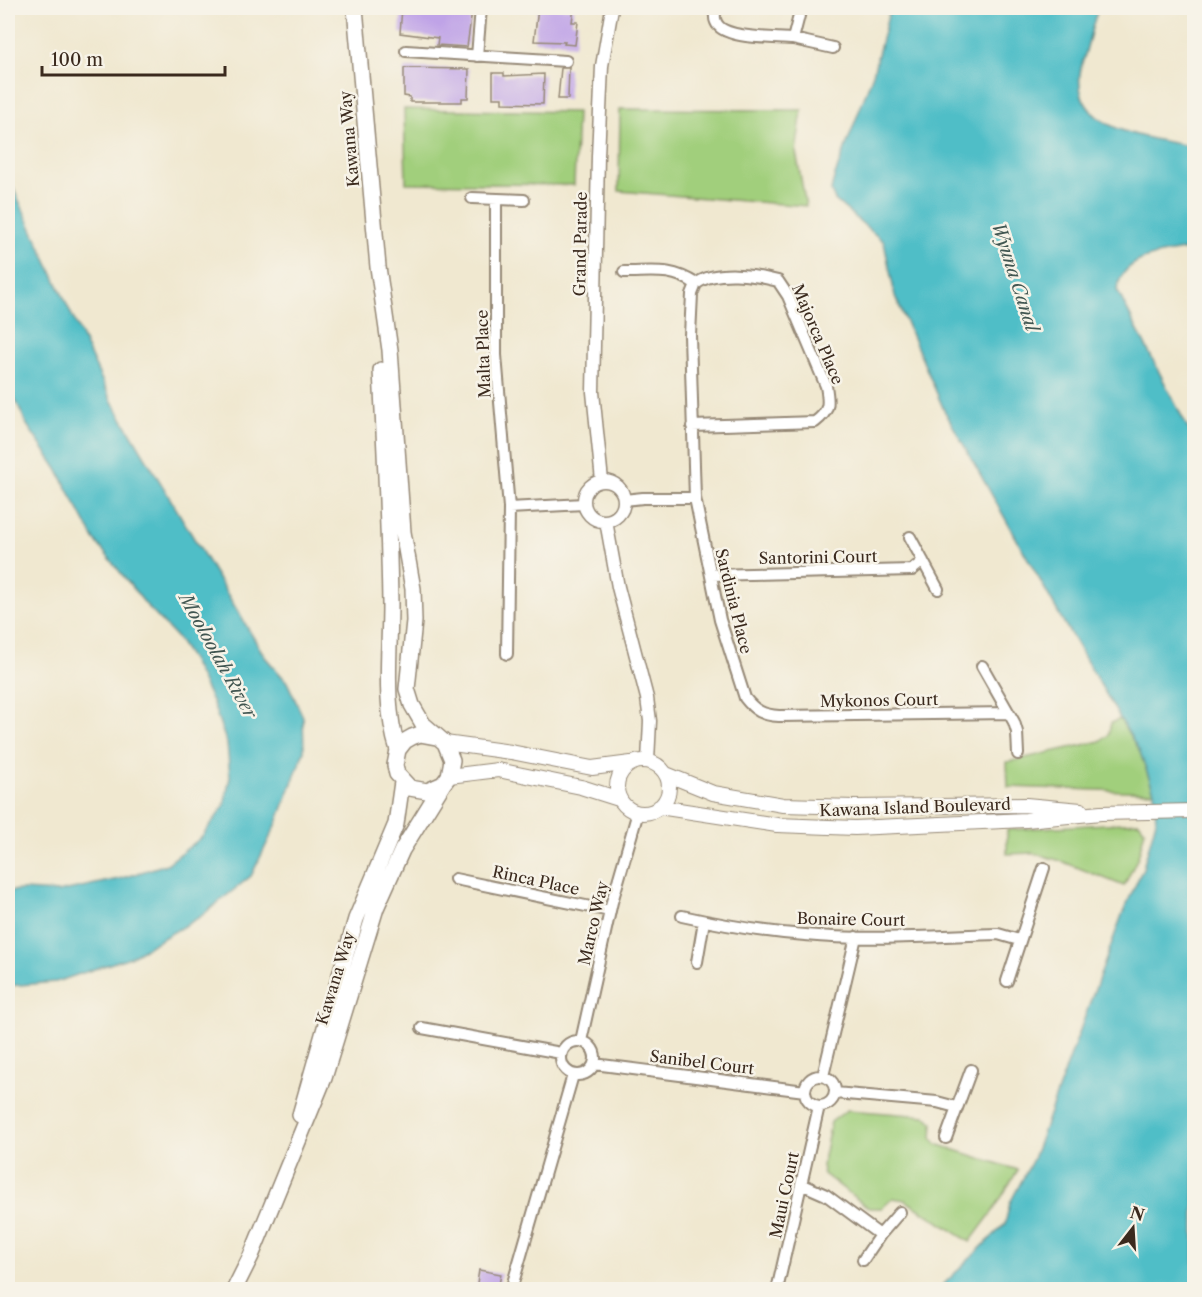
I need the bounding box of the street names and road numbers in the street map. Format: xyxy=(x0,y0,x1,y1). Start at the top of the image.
street label: Kawana Way xyxy=(335,89,363,188)
street label: Grand Parade xyxy=(569,191,591,296)
street label: Majorca Place xyxy=(788,281,848,387)
street label: Malta Place xyxy=(471,309,495,399)
street label: Sardinia Place xyxy=(711,546,757,656)
street label: Santorini Court xyxy=(759,546,878,568)
street label: Mykonos Court xyxy=(820,689,939,711)
street label: Kawana Island Boulevard xyxy=(819,794,1011,820)
street label: Rinca Place xyxy=(491,861,581,899)
street label: Marco Way xyxy=(574,878,613,967)
street label: Bonaire Court xyxy=(797,908,906,930)
street label: Kawana Way xyxy=(311,928,359,1027)
street label: Sanibel Court xyxy=(649,1046,756,1078)
street label: Maui Court xyxy=(765,1150,803,1240)

